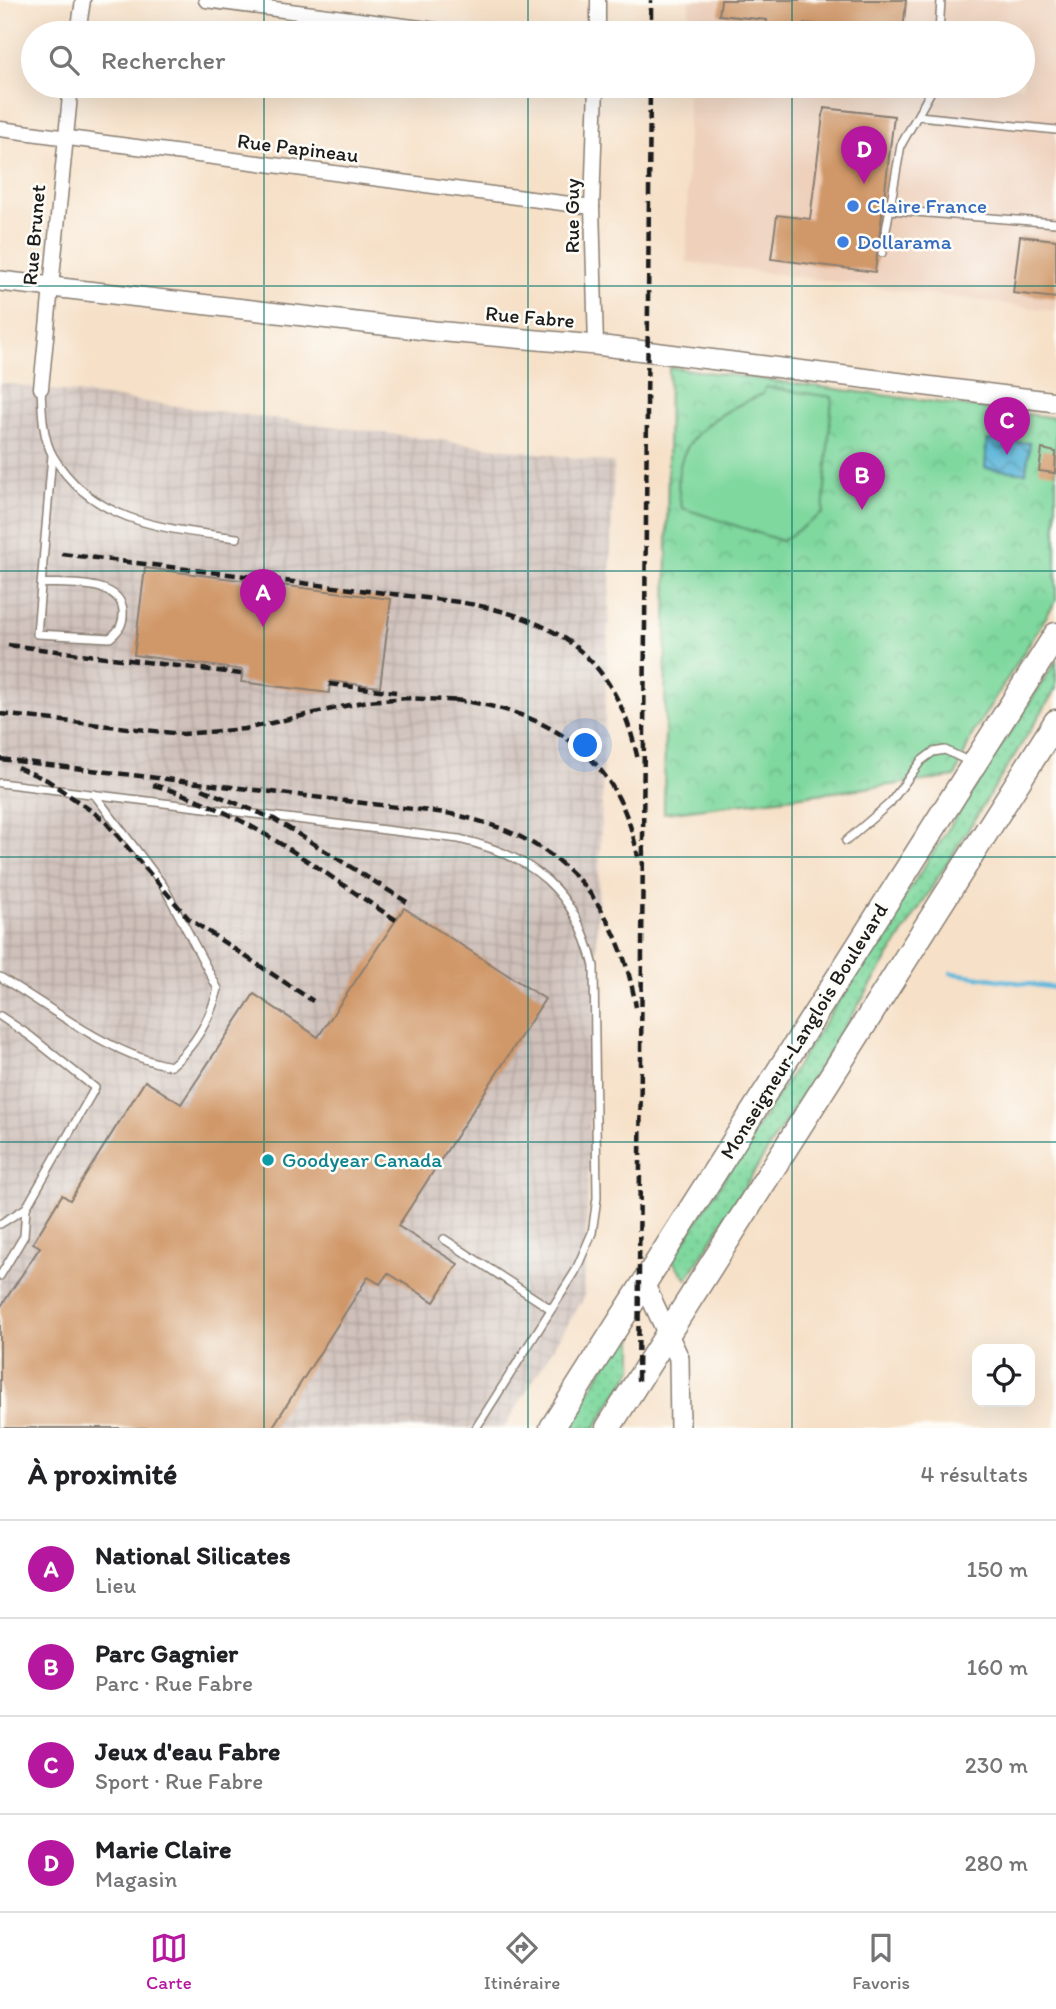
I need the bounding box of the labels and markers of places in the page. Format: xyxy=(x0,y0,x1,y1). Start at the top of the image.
pin: D xyxy=(841,126,887,184)
place label: Claire France xyxy=(867,193,987,218)
marker: Claire France xyxy=(845,198,861,214)
place label: Dollarama xyxy=(857,229,952,254)
marker: Dollarama xyxy=(835,234,851,250)
pin: C xyxy=(984,397,1030,455)
pin: B xyxy=(839,452,885,510)
pin: A xyxy=(240,569,286,627)
place label: Goodyear Canada xyxy=(282,1147,442,1172)
marker: Goodyear Canada xyxy=(260,1152,276,1168)

